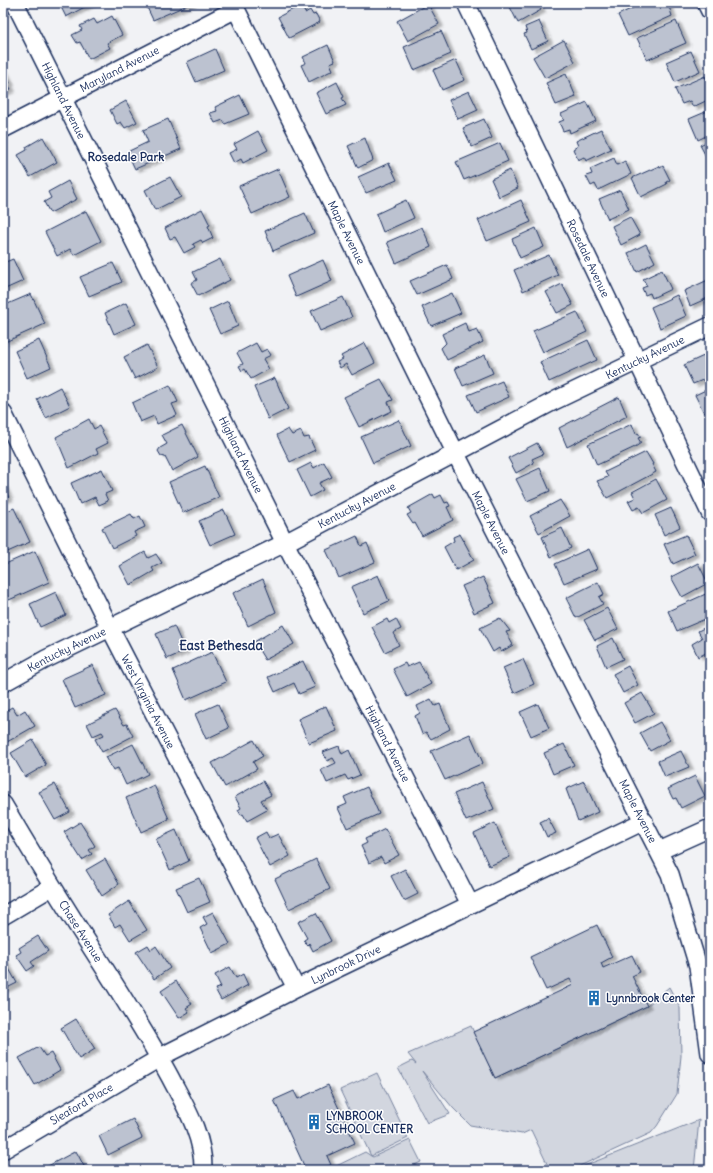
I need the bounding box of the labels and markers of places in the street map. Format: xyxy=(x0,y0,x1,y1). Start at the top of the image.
building icon: Lynnbrook Center xyxy=(585,989,603,1007)
place label: Lynnbrook Center xyxy=(606,991,696,1006)
place label: LYNBROOK SCHOOL CENTER xyxy=(326,1109,413,1136)
building icon: LYNBROOK SCHOOL CENTER xyxy=(305,1113,323,1131)

